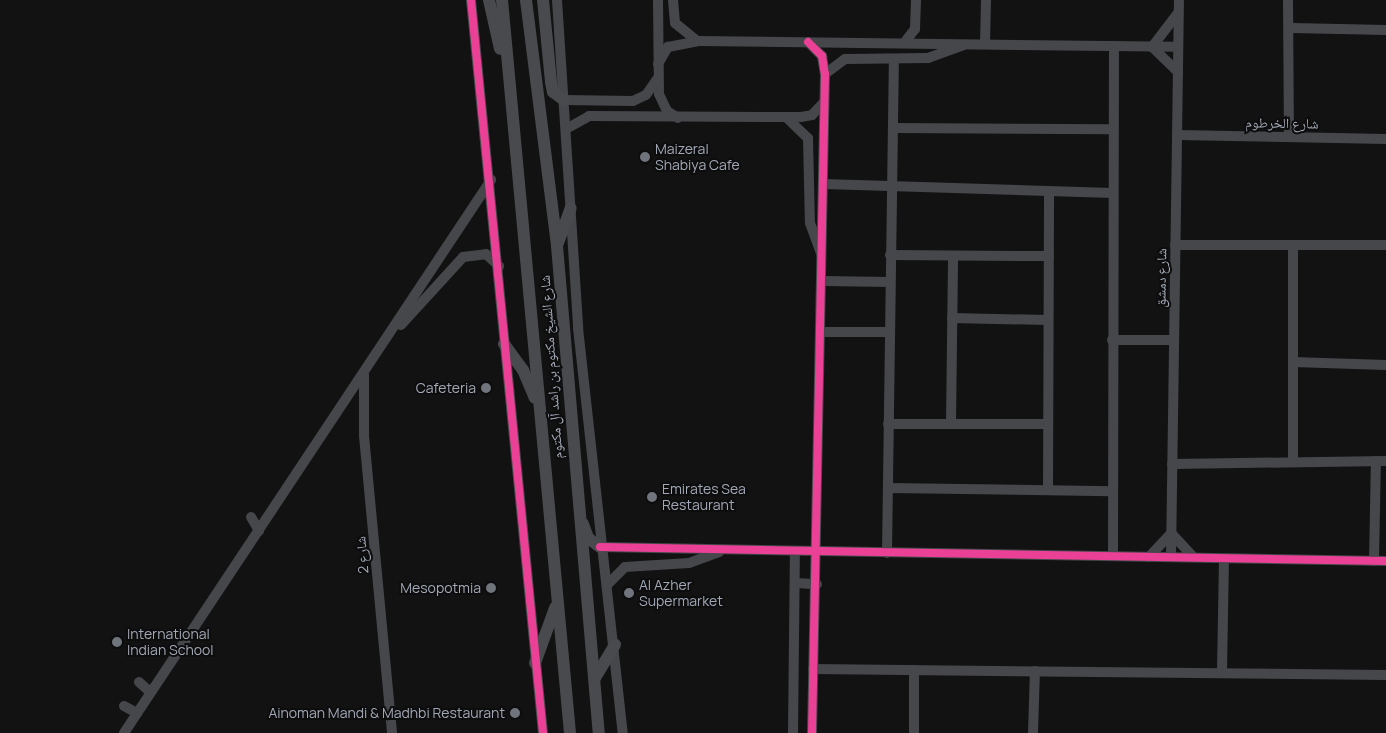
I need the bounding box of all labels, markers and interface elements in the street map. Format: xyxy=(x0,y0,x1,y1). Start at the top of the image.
street label: شارع الخرطوم xyxy=(1245,114,1319,132)
place label: Maizeral Shabiya Cafe xyxy=(655,141,740,174)
marker: Maizeral Shabiya Cafe xyxy=(639,151,651,163)
street label: شارع دمشق xyxy=(1152,248,1170,308)
street label: شارع الشيخ مكتوم بن راشد آل مكتوم xyxy=(536,275,566,459)
place label: Cafeteria xyxy=(416,380,476,396)
marker: Cafeteria xyxy=(480,382,492,394)
place label: Emirates Sea Restaurant xyxy=(662,481,746,514)
marker: Emirates Sea Restaurant xyxy=(646,491,658,503)
street label: شارع 2 xyxy=(352,536,372,574)
place label: Al Azher Supermarket xyxy=(639,577,723,610)
place label: Mesopotmia xyxy=(400,580,481,596)
marker: Mesopotmia xyxy=(485,582,497,594)
marker: Al Azher Supermarket xyxy=(623,587,635,599)
place label: International Indian School xyxy=(127,626,214,658)
marker: International Indian School xyxy=(111,636,123,648)
place label: Ainoman Mandi & Madhbi Restaurant xyxy=(268,705,505,721)
marker: Ainoman Mandi & Madhbi Restaurant xyxy=(509,707,521,719)

